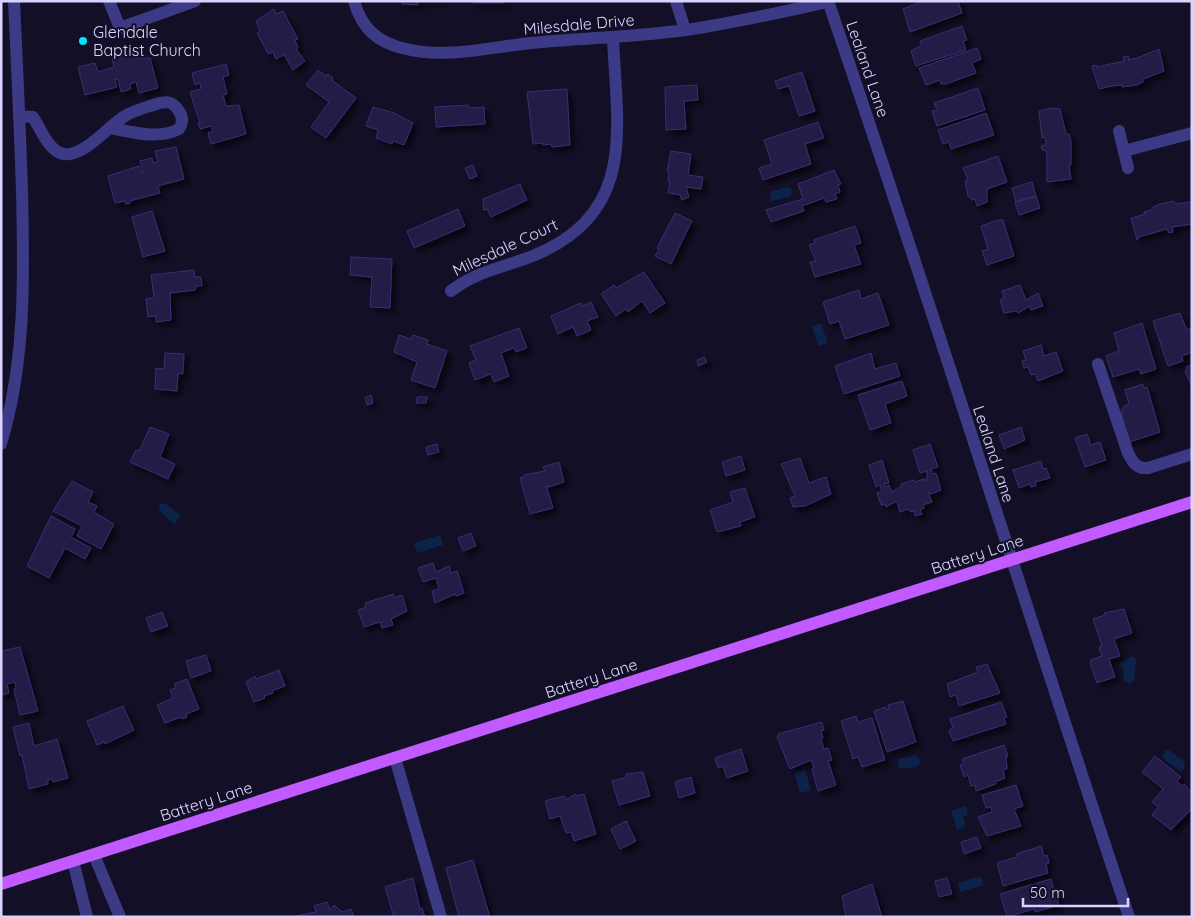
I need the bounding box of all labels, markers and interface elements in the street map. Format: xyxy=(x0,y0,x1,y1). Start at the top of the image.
street label: Milesdale Drive xyxy=(523,9,635,39)
street label: Lealand Lane xyxy=(842,18,894,120)
place label: Glendale Baptist Church xyxy=(93,22,201,60)
marker: Glendale Baptist Church xyxy=(77,35,89,47)
street label: Milesdale Court xyxy=(449,214,561,280)
street label: Lealand Lane xyxy=(969,403,1019,505)
street label: Battery Lane xyxy=(928,530,1026,578)
street label: Battery Lane xyxy=(542,654,640,702)
street label: Battery Lane xyxy=(157,777,255,825)
scale bar xyxy=(1023,876,1128,908)
text: 50 m xyxy=(1030,883,1065,902)

